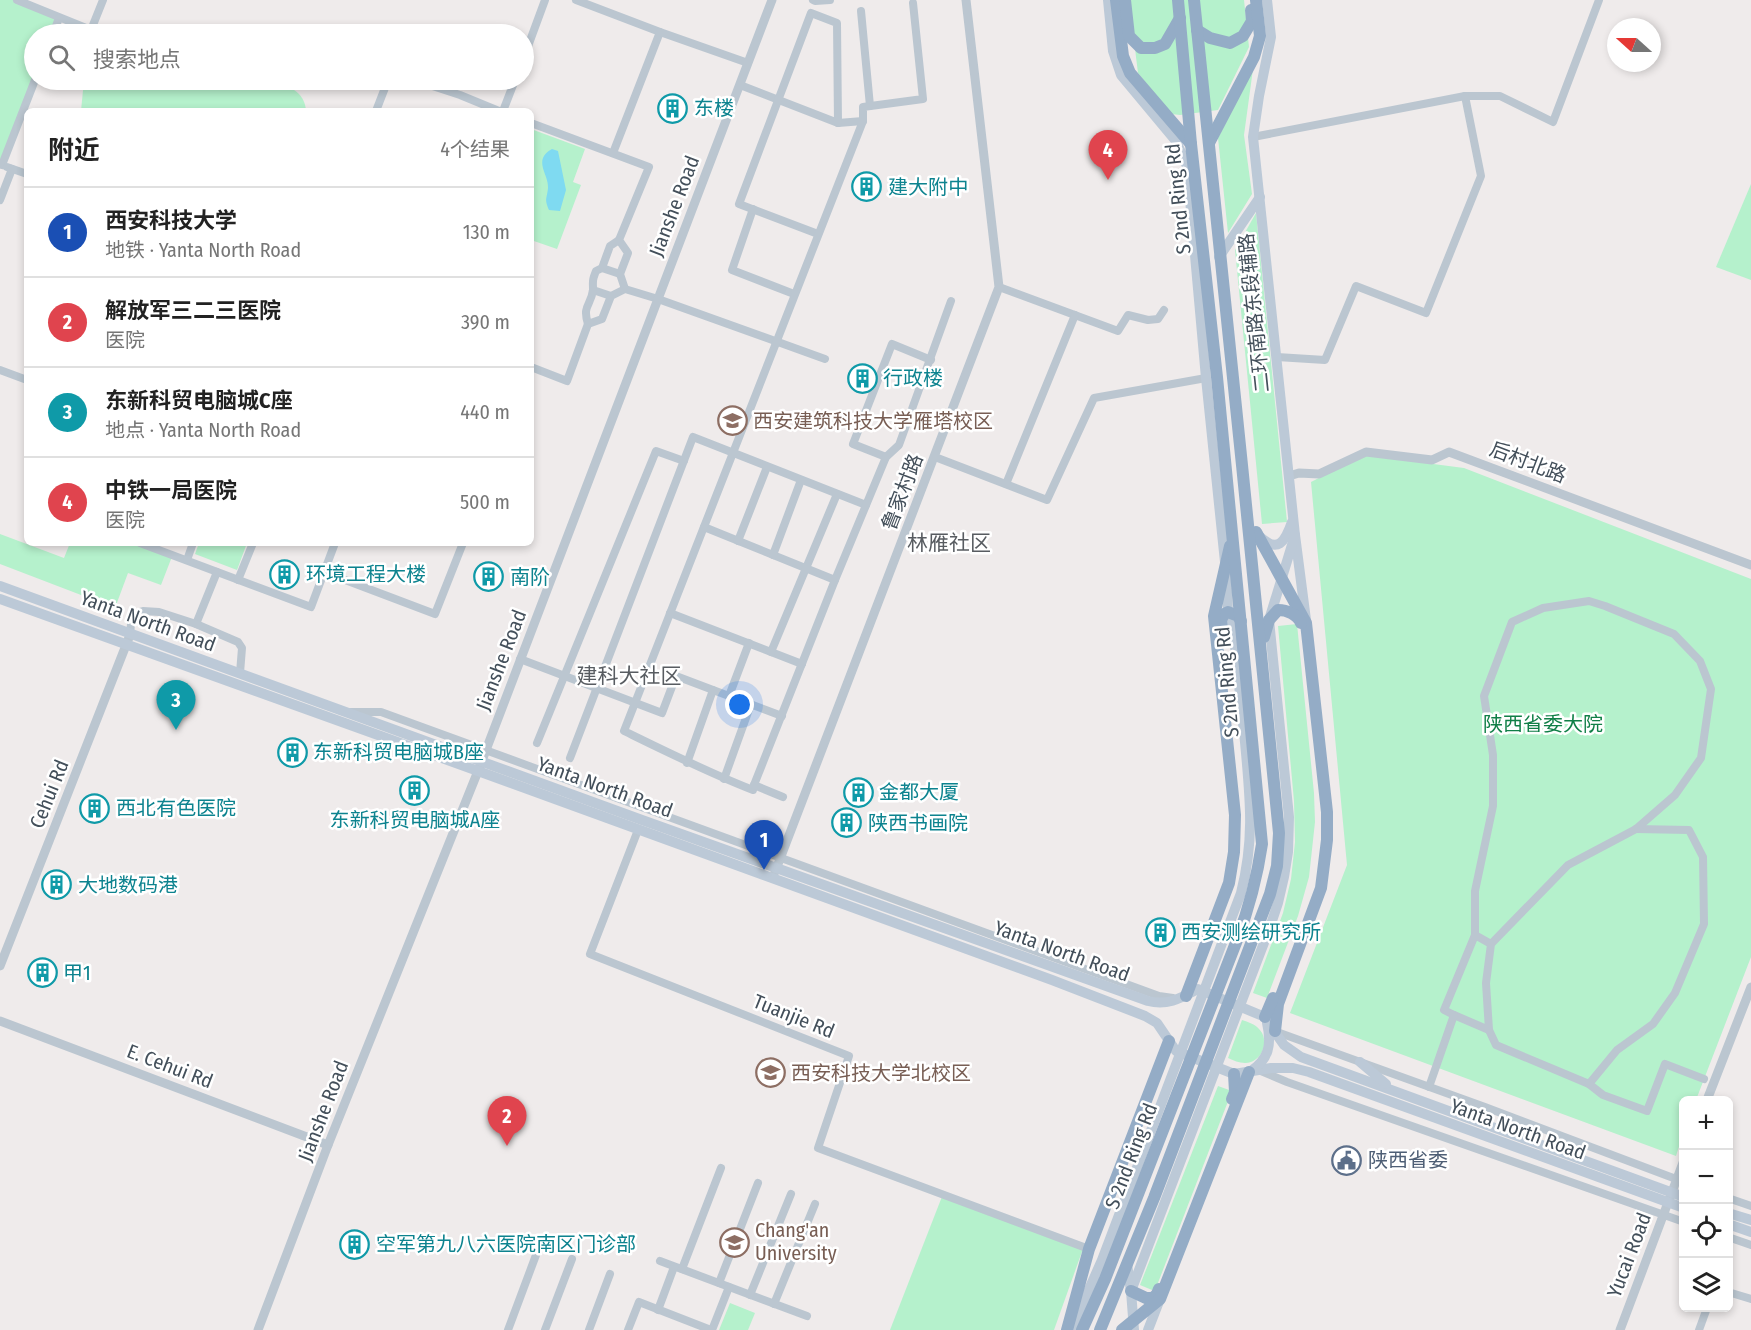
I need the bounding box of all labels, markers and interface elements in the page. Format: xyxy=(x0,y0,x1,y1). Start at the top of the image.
north arrow xyxy=(1607,18,1661,72)
search box xyxy=(24,24,534,90)
icon: search xyxy=(45,41,78,74)
text: 搜索地点 xyxy=(93,46,181,73)
building icon: 东楼 xyxy=(657,92,689,124)
place label: 东楼 xyxy=(694,96,734,120)
pin: 4 xyxy=(1088,130,1128,180)
text: 附近 xyxy=(48,135,100,166)
text: 4个结果 xyxy=(440,137,510,161)
street label: S 2nd Ring Rd xyxy=(1160,142,1196,256)
street label: Jianshe Road xyxy=(644,152,704,260)
building icon: 建大附中 xyxy=(851,171,883,203)
place label: 建大附中 xyxy=(888,175,968,199)
text: 西安科技大学 xyxy=(105,207,237,234)
text: 1 xyxy=(63,220,72,244)
text: 130 m xyxy=(463,220,510,244)
street label: 二环南路东段辅路 xyxy=(1234,232,1274,394)
text: 地铁 · Yanta North Road xyxy=(105,238,301,262)
text: 解放军三二三医院 xyxy=(105,297,281,324)
text: 2 xyxy=(63,310,72,334)
text: 390 m xyxy=(461,310,510,334)
text: 医院 xyxy=(105,328,145,352)
building icon: 行政楼 xyxy=(846,362,878,394)
place label: 行政楼 xyxy=(883,366,943,390)
text: 东新科贸电脑城C座 xyxy=(105,387,293,414)
text: 3 xyxy=(63,400,72,424)
text: 440 m xyxy=(460,400,510,424)
school or university icon: 西安建筑科技大学雁塔校区 xyxy=(716,405,748,437)
place label: 西安建筑科技大学雁塔校区 xyxy=(753,409,993,433)
text: 地点 · Yanta North Road xyxy=(105,418,301,442)
street label: 后村北路 xyxy=(1486,436,1570,488)
street label: 鲁家村路 xyxy=(876,450,928,534)
text: 中铁一局医院 xyxy=(105,477,237,504)
text: 4 xyxy=(62,490,73,514)
text: 500 m xyxy=(460,490,510,514)
text: 医院 xyxy=(105,508,145,532)
district label: 林雁社区 xyxy=(907,530,991,556)
building icon: 环境工程大楼 xyxy=(269,558,301,590)
building icon: 南阶 xyxy=(473,561,505,593)
place label: 环境工程大楼 xyxy=(306,562,426,586)
place label: 南阶 xyxy=(510,565,550,589)
street label: Yanta North Road xyxy=(77,585,219,657)
street label: Jianshe Road xyxy=(471,606,531,714)
street label: S 2nd Ring Rd xyxy=(1210,626,1244,738)
district label: 建科大社区 xyxy=(577,663,682,689)
pin: 3 xyxy=(156,680,195,730)
your location xyxy=(725,690,754,719)
park label: 陕西省委大院 xyxy=(1483,712,1603,736)
building icon: 东新科贸电脑城B座 xyxy=(276,736,308,768)
place label: 东新科贸电脑城B座 xyxy=(313,740,484,764)
street label: Yanta North Road xyxy=(534,751,676,823)
street label: Cehui Rd xyxy=(24,756,74,832)
building icon: 东新科贸电脑城A座 xyxy=(399,774,431,806)
building icon: 金都大厦 xyxy=(842,776,874,808)
place label: 金都大厦 xyxy=(879,780,959,804)
building icon: 西北有色医院 xyxy=(79,792,111,824)
place label: 西北有色医院 xyxy=(116,796,236,820)
building icon: 陕西书画院 xyxy=(831,807,863,839)
place label: 东新科贸电脑城A座 xyxy=(330,808,500,832)
place label: 陕西书画院 xyxy=(868,811,968,835)
pin: 1 xyxy=(744,820,783,870)
building icon: 大地数码港 xyxy=(41,869,73,901)
place label: 大地数码港 xyxy=(78,873,178,897)
street label: Yanta North Road xyxy=(991,915,1133,987)
building icon: 西安测绘研究所 xyxy=(1144,916,1176,948)
place label: 西安测绘研究所 xyxy=(1181,920,1321,944)
building icon: 甲1 xyxy=(26,957,58,989)
place label: 甲1 xyxy=(63,961,91,985)
street label: Tuanjie Rd xyxy=(750,989,838,1043)
street label: E. Cehui Rd xyxy=(124,1039,216,1093)
street label: Jianshe Road xyxy=(293,1057,353,1165)
school or university icon: 西安科技大学北校区 xyxy=(754,1057,786,1089)
place label: 西安科技大学北校区 xyxy=(791,1061,971,1085)
street label: Yanta North Road xyxy=(1447,1093,1589,1165)
pin: 2 xyxy=(488,1096,526,1146)
map controls xyxy=(1679,1096,1733,1312)
button: + xyxy=(1679,1096,1733,1150)
street label: S 2nd Ring Rd xyxy=(1100,1100,1162,1212)
public building icon: 陕西省委 xyxy=(1331,1144,1363,1176)
place label: 陕西省委 xyxy=(1368,1148,1448,1172)
button: − xyxy=(1679,1150,1733,1204)
button: locate xyxy=(1679,1204,1733,1258)
street label: Yucai Road xyxy=(1602,1209,1656,1301)
place label: Chang'an University xyxy=(755,1218,837,1265)
school or university icon: Chang'an University xyxy=(718,1226,750,1258)
building icon: 空军第九八六医院南区门诊部 xyxy=(339,1228,371,1260)
place label: 空军第九八六医院南区门诊部 xyxy=(376,1232,636,1256)
button: layers xyxy=(1679,1258,1733,1312)

